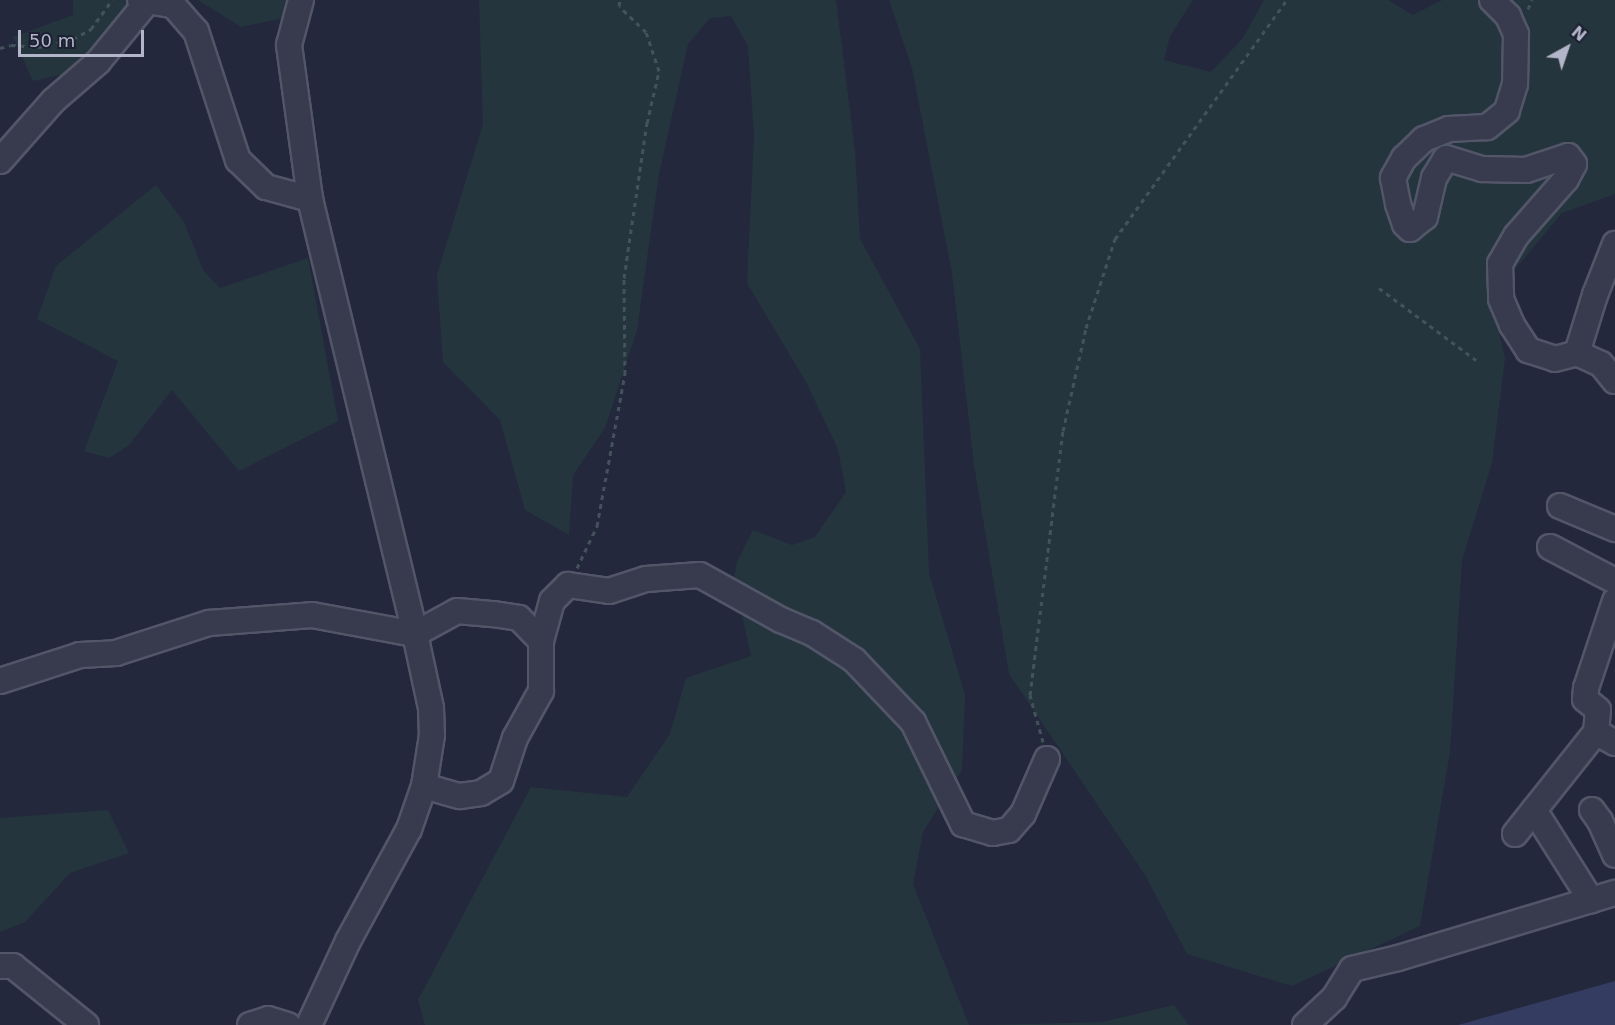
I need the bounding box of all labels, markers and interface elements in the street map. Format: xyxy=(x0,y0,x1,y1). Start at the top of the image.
scale bar xyxy=(21,18,147,56)
north arrow xyxy=(1537,18,1597,78)
text: N xyxy=(1568,22,1590,45)
text: 50 m xyxy=(29,30,75,51)

